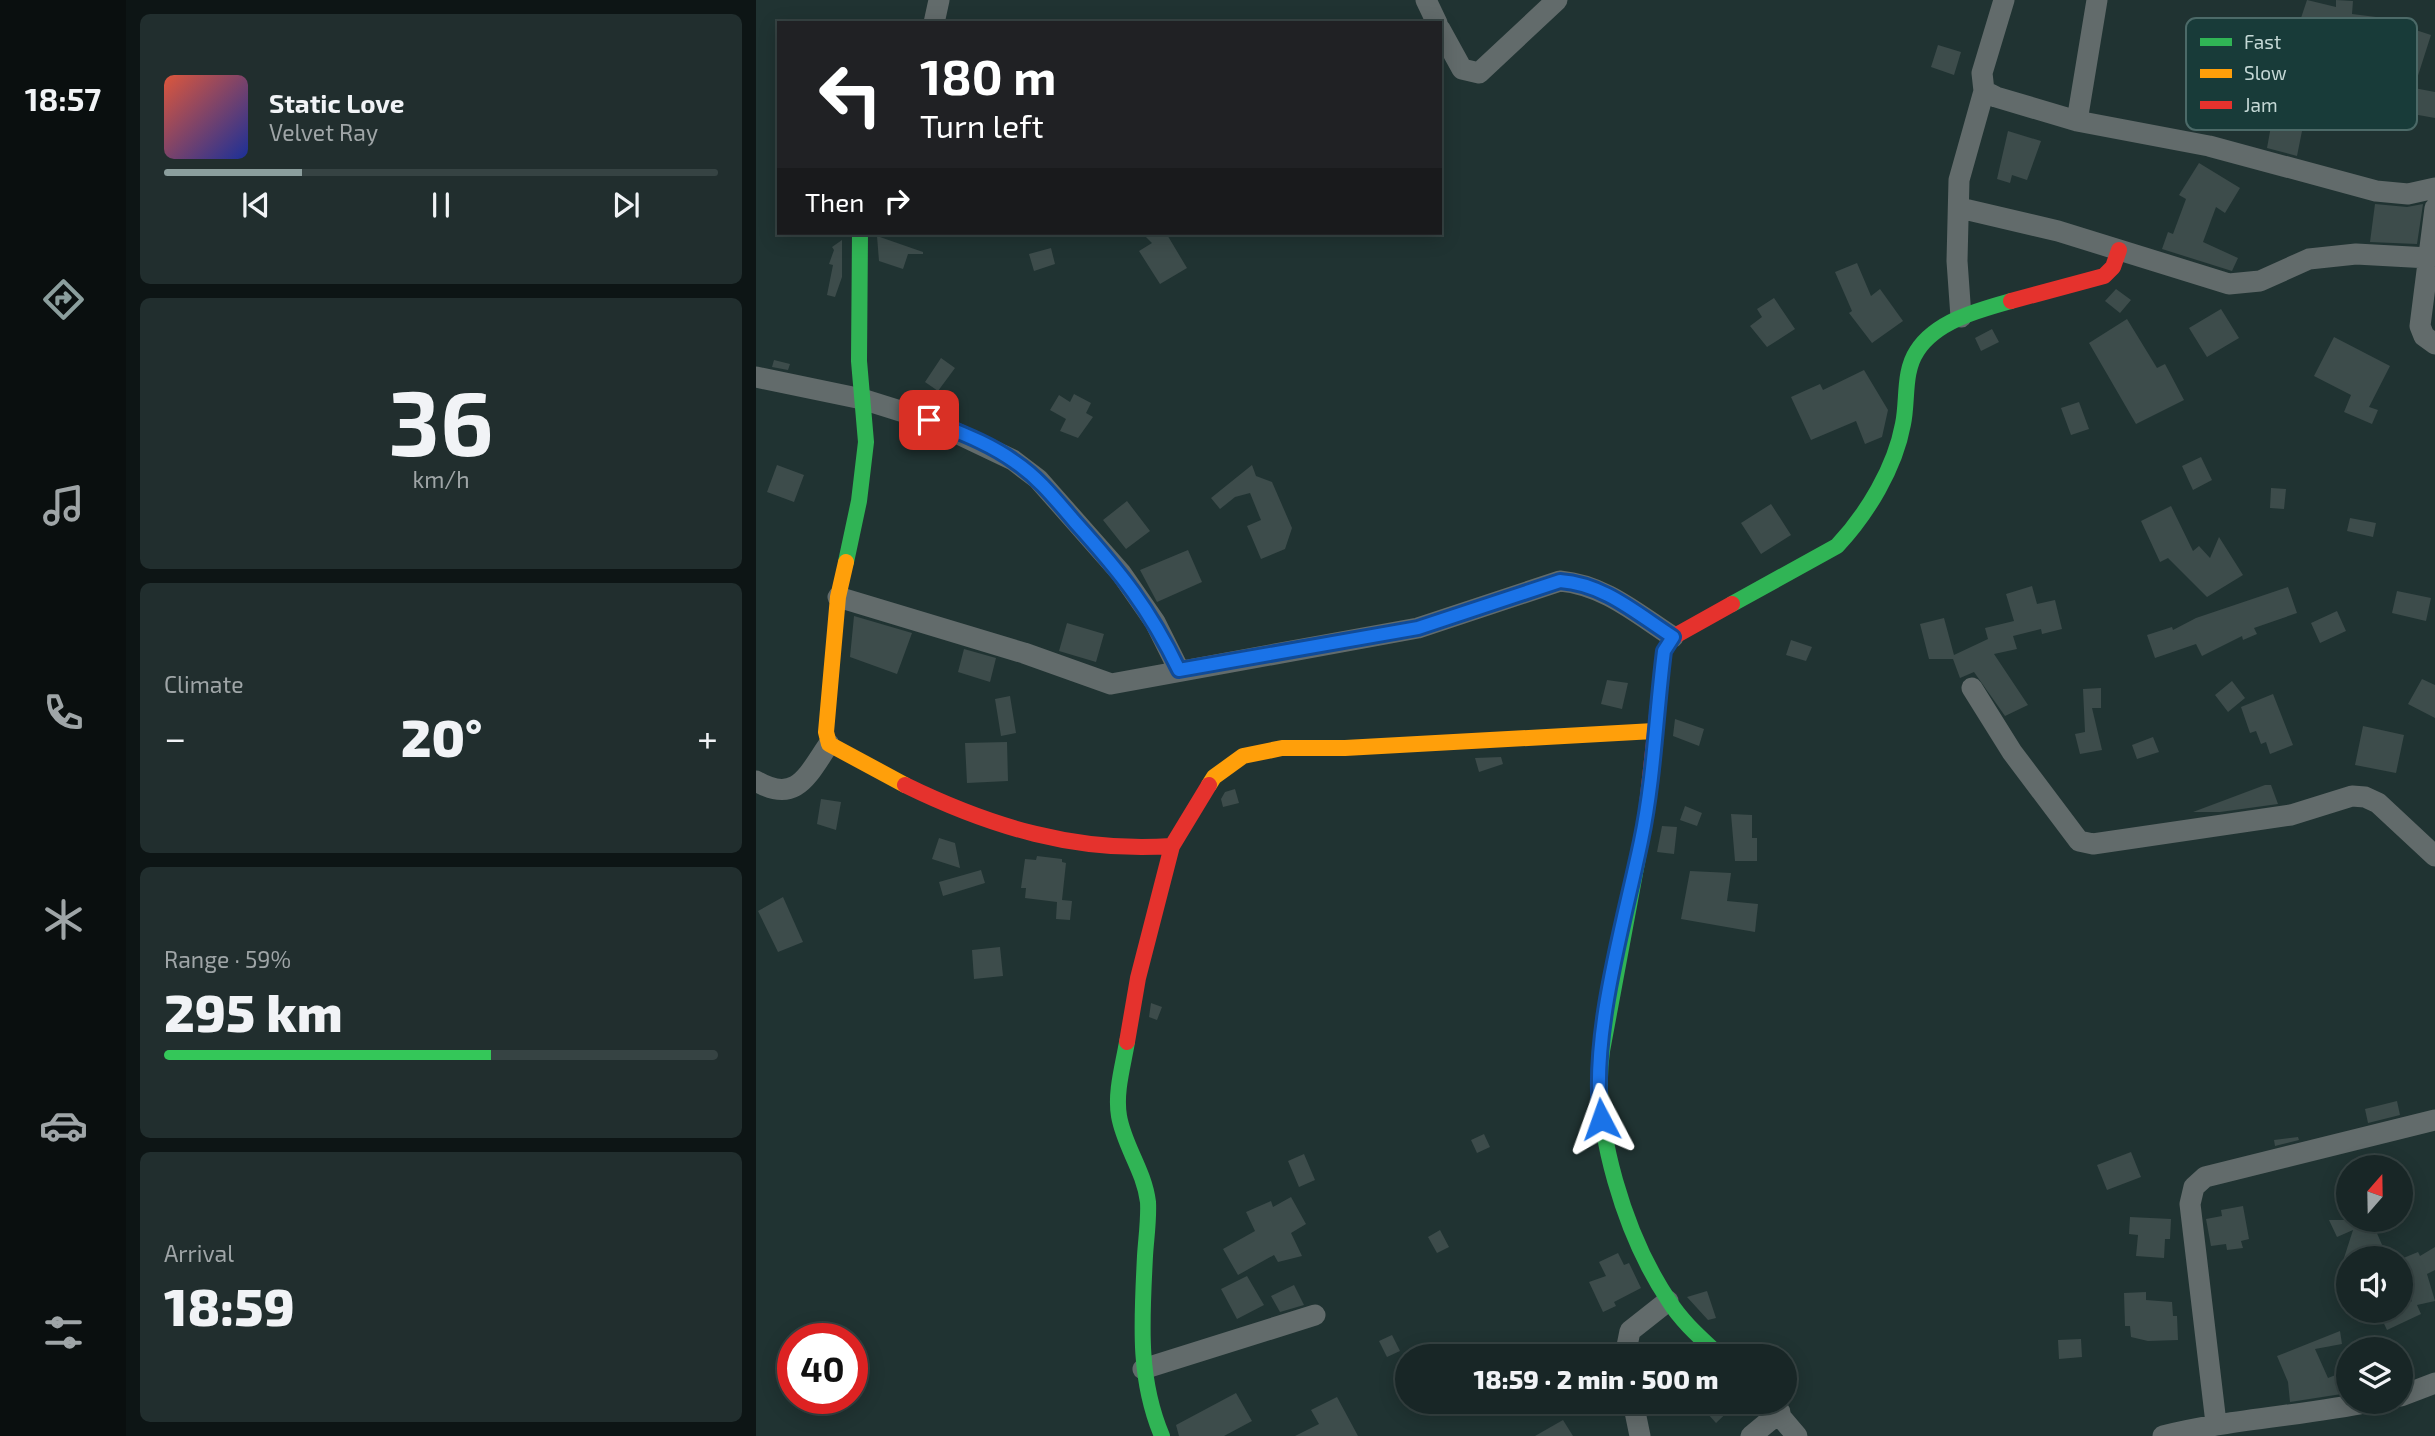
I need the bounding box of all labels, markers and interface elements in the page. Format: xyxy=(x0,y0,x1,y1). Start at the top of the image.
legend xyxy=(2186,18,2417,130)
text: Fast xyxy=(2244,30,2281,53)
text: 180 m xyxy=(920,46,1056,105)
icon: left xyxy=(805,49,896,140)
text: Slow xyxy=(2244,61,2287,84)
text: 18:57 xyxy=(25,79,101,117)
text: Static Love xyxy=(269,87,405,118)
text: Jam xyxy=(2244,93,2278,116)
text: Turn left xyxy=(920,106,1044,144)
text: Velvet Ray xyxy=(269,118,378,146)
icon: right xyxy=(878,182,916,220)
icon: previous xyxy=(237,186,275,224)
icon: pause xyxy=(422,186,460,224)
icon: next xyxy=(607,186,645,224)
text: Then xyxy=(805,186,864,217)
icon: directions xyxy=(39,275,88,324)
text: 36 xyxy=(388,365,494,474)
pin xyxy=(899,390,959,450)
icon: arrive xyxy=(910,401,948,439)
text: km/h xyxy=(412,465,470,493)
icon: music xyxy=(39,481,88,530)
text: Climate xyxy=(164,670,244,698)
icon: phone xyxy=(39,688,88,737)
text: 20° xyxy=(401,705,482,767)
text: − xyxy=(164,714,186,760)
text: + xyxy=(697,714,718,760)
icon: climate xyxy=(39,895,88,944)
text: Range · 59% xyxy=(164,945,291,973)
text: 295 km xyxy=(164,980,343,1042)
position arrow xyxy=(1564,1082,1638,1156)
icon: car xyxy=(39,1101,88,1150)
north arrow xyxy=(2336,1155,2413,1232)
map controls xyxy=(2336,1155,2413,1414)
text: Arrival xyxy=(164,1239,234,1267)
button: sound xyxy=(2336,1246,2413,1323)
text: 18:59 xyxy=(164,1274,295,1336)
icon: filters xyxy=(39,1308,88,1357)
speed limit sign: 40 xyxy=(777,1323,868,1414)
button: layers xyxy=(2336,1337,2413,1414)
text: 18:59 · 2 min · 500 m xyxy=(1474,1363,1718,1394)

